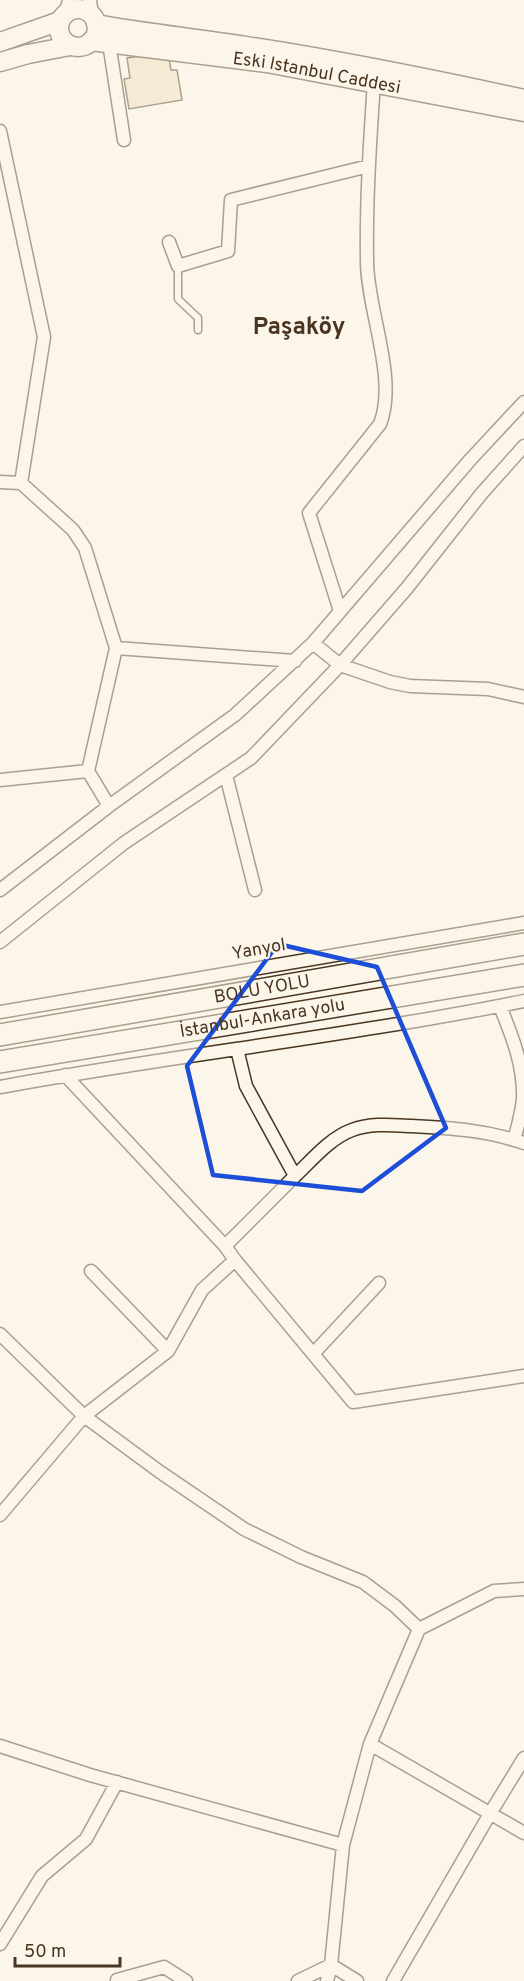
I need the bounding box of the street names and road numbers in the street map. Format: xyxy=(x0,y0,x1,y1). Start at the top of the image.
street label: Eski Istanbul Caddesi xyxy=(231,47,402,100)
street label: Yanyol xyxy=(230,934,288,966)
street label: BOLU YOLU xyxy=(212,970,312,1009)
street label: İstanbul-Ankara yolu xyxy=(178,993,347,1043)

